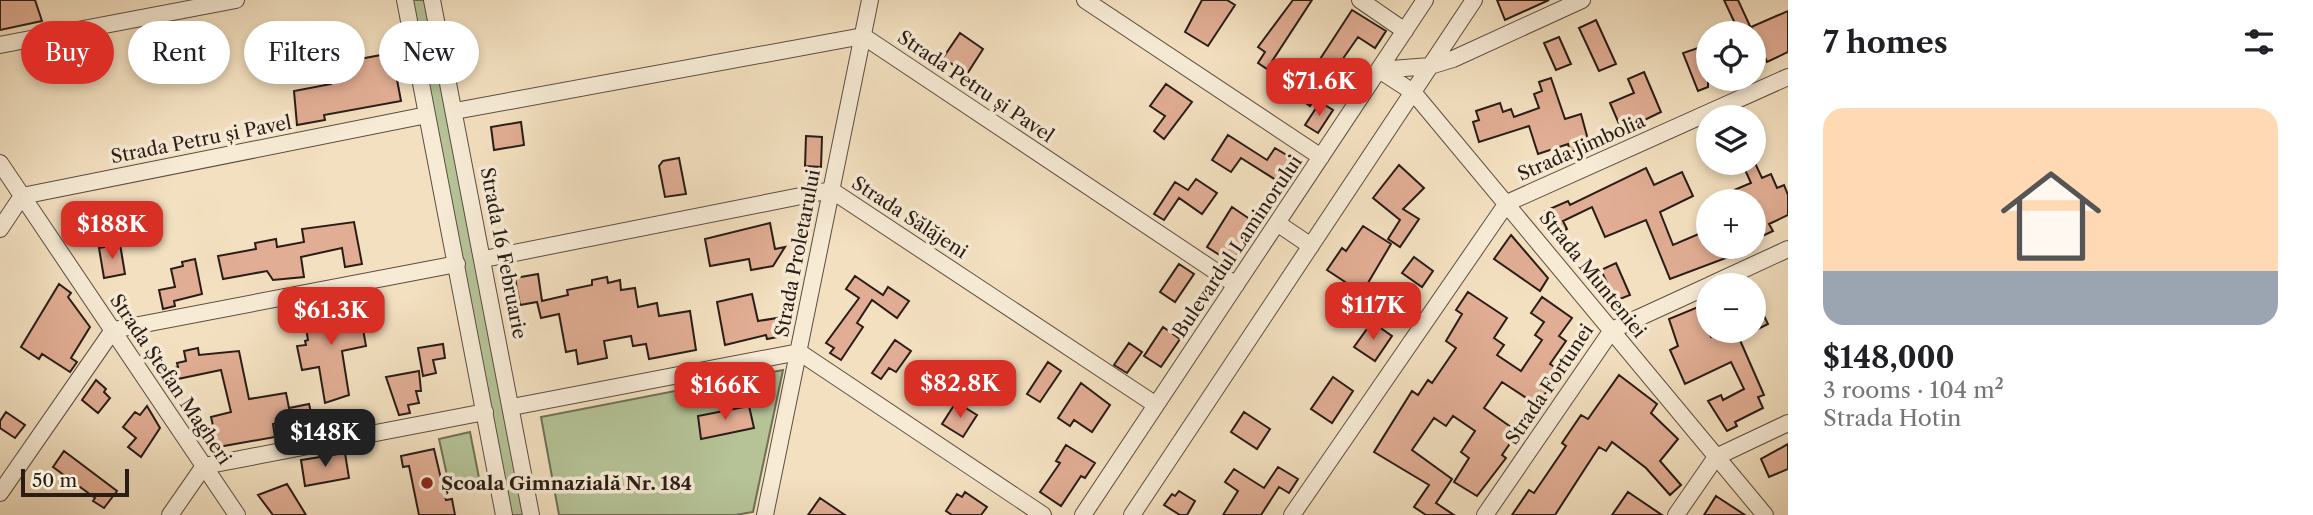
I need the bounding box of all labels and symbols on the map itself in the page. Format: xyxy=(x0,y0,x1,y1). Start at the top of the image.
street label: Strada Petru și Pavel xyxy=(893,26,1059,147)
pin: $71.6K xyxy=(1262,58,1376,118)
street label: Strada Jimbolia xyxy=(1514,109,1649,186)
street label: Strada Petru și Pavel xyxy=(109,111,294,168)
street label: Bulevardul Laminorului xyxy=(1168,151,1307,342)
street label: Strada 16 Februarie xyxy=(476,165,531,341)
street label: Strada Proletarului xyxy=(770,167,825,339)
street label: Strada Sălăjeni xyxy=(848,172,972,263)
pin: $188K xyxy=(63,202,161,261)
street label: Strada Munteniei xyxy=(1534,206,1651,342)
pin: $117K xyxy=(1324,282,1422,342)
pin: $61.3K xyxy=(274,288,388,347)
street label: Strada Ștefan Magheri xyxy=(105,290,236,469)
street label: Strada Fortunei xyxy=(1501,319,1598,449)
pin: $82.8K xyxy=(903,360,1017,420)
pin: $166K xyxy=(676,362,774,422)
pin: $148K xyxy=(276,410,374,469)
scale bar xyxy=(21,466,130,498)
place label: Școala Gimnazială Nr. 184 xyxy=(441,472,692,495)
marker: Școala Gimnazială Nr. 184 xyxy=(419,475,435,491)

